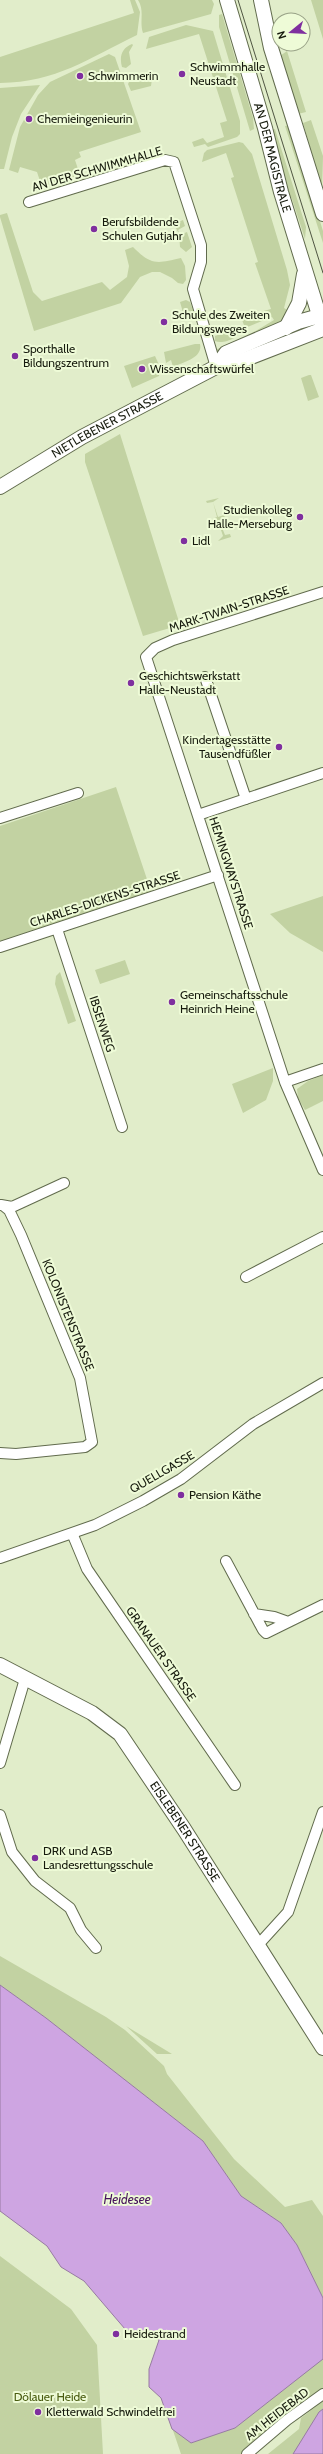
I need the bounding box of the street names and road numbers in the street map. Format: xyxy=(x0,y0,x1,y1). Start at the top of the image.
street label: AN DER MAGISTRALE xyxy=(251,101,295,214)
street label: AN DER SCHWIMMHALLE xyxy=(30,143,164,194)
street label: NIETLEBENER STRASSE xyxy=(48,388,166,461)
street label: MARK-TWAIN-STRASSE xyxy=(167,582,291,635)
street label: HEMINGWAYSTRASSE xyxy=(206,815,257,931)
street label: CHARLES-DICKENS-STRASSE xyxy=(28,867,182,930)
street label: IBSENWEG xyxy=(86,994,119,1054)
street label: KOLONISTENSTRASSE xyxy=(39,1257,98,1373)
street label: QUELLGASSE xyxy=(127,1447,197,1496)
street label: GRANAUER STRASSE xyxy=(123,1603,200,1704)
street label: EISLEBENER STRASSE xyxy=(147,1778,224,1885)
street label: AM HEIDEBAD xyxy=(242,2384,312,2443)

